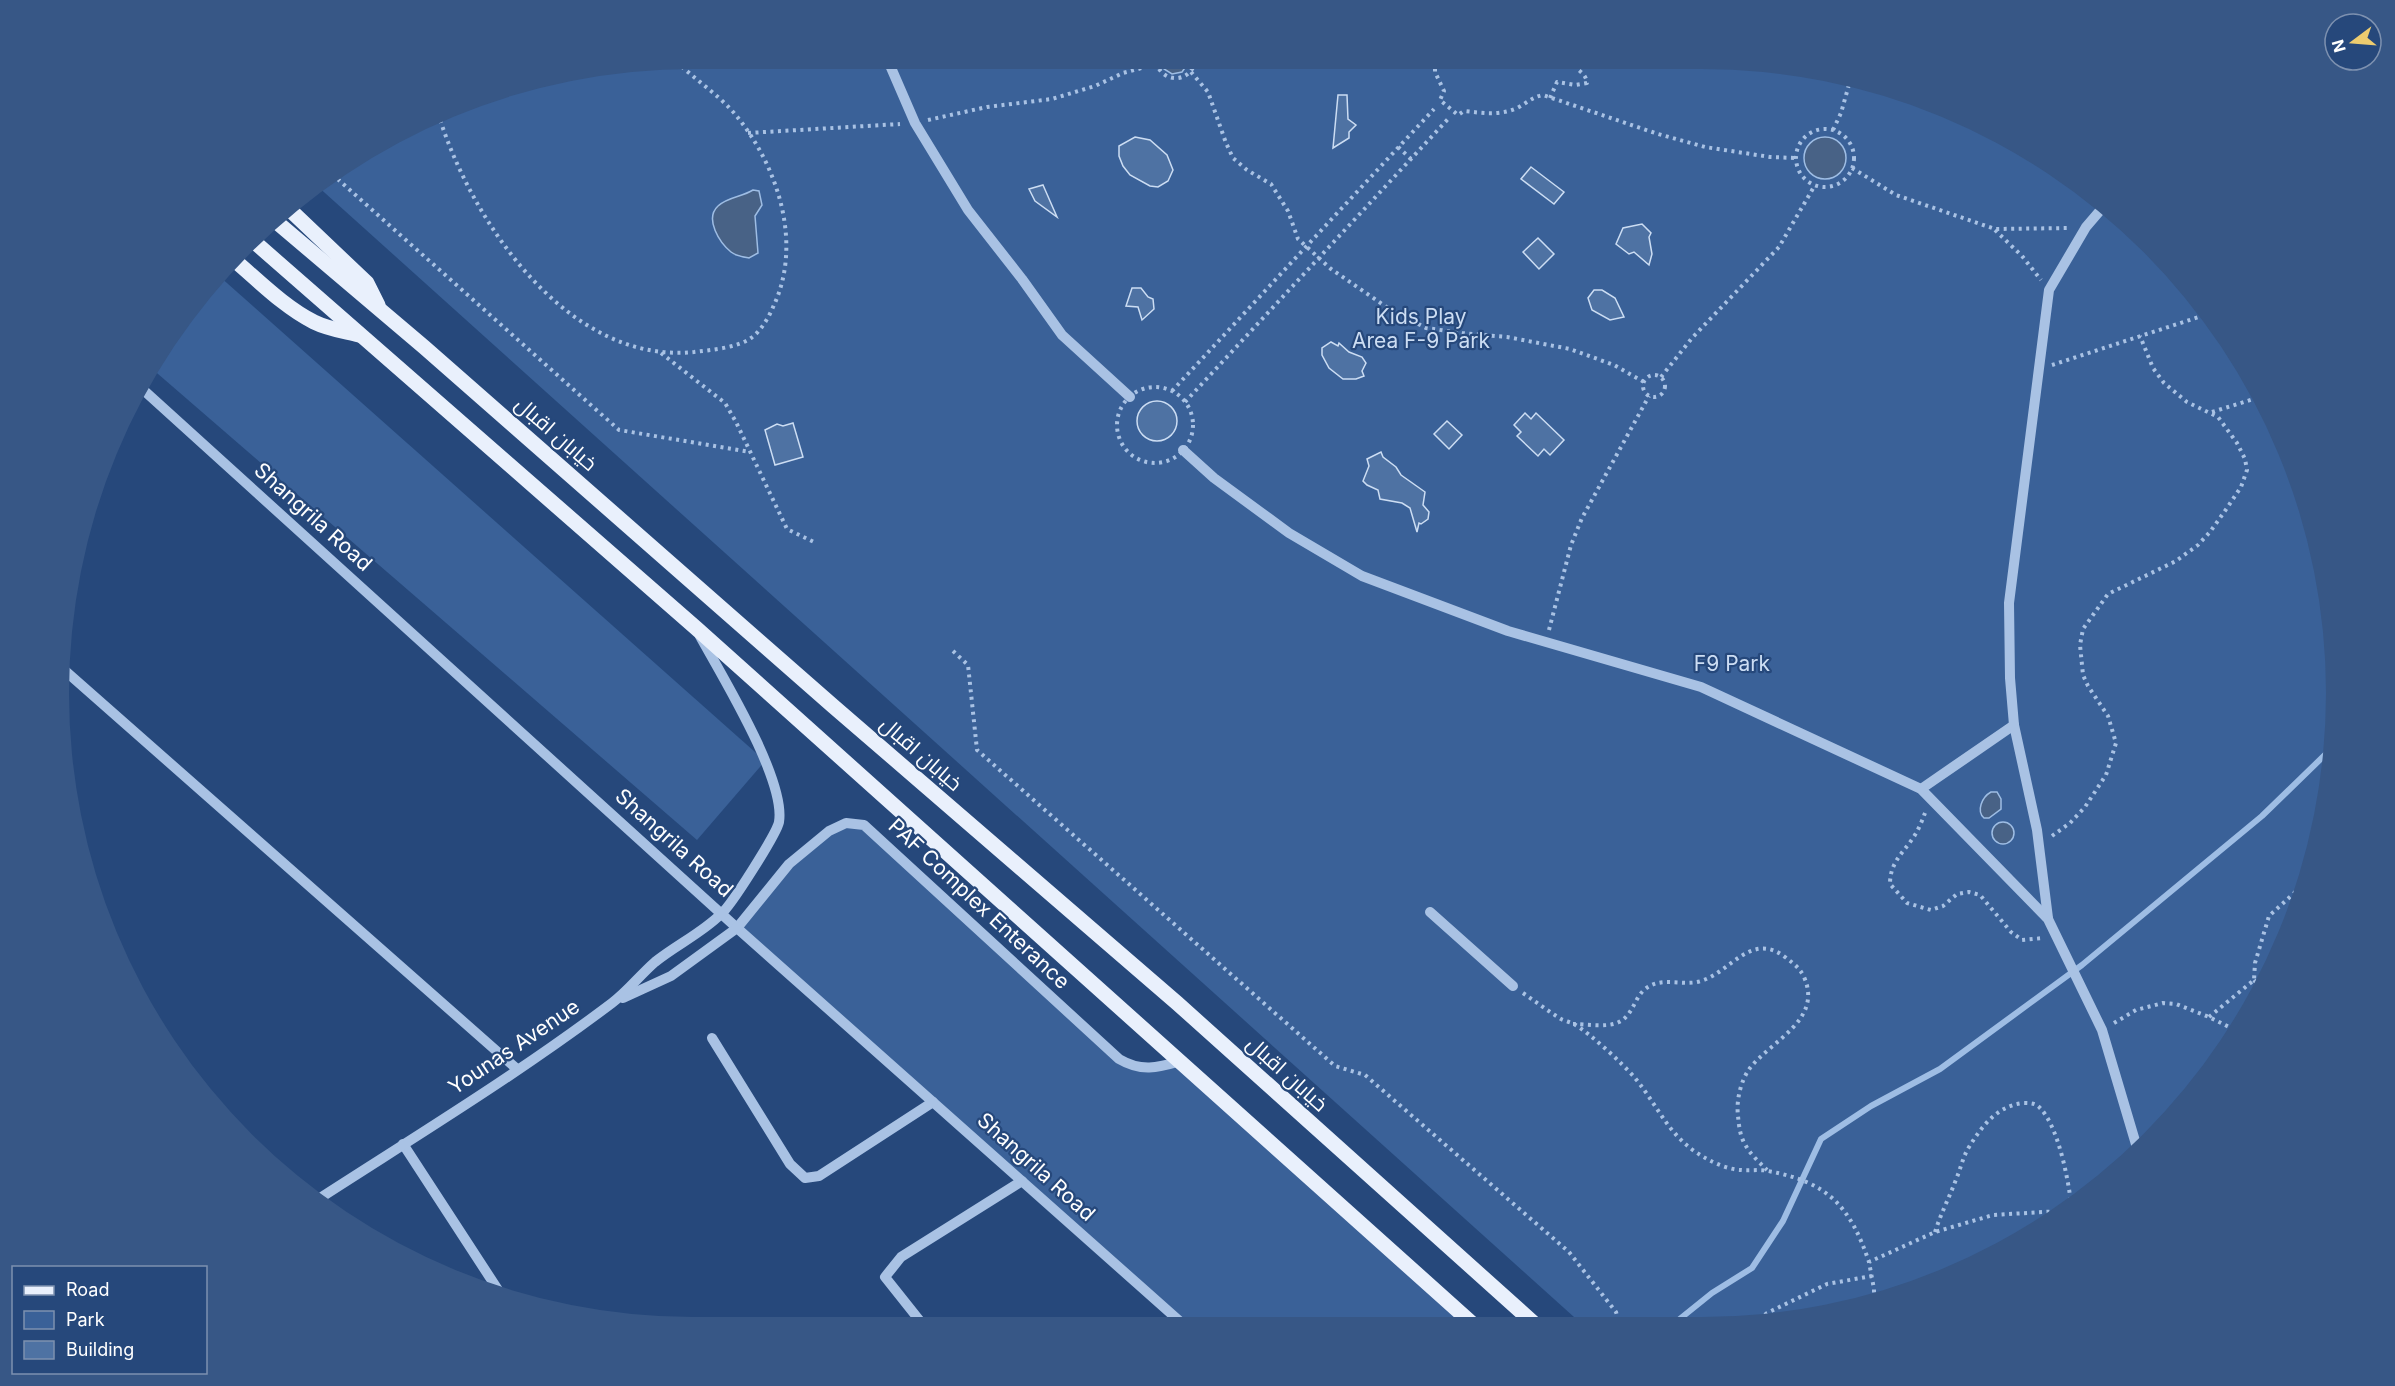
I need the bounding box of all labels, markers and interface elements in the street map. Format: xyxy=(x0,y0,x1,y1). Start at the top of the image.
north arrow xyxy=(2323,12,2383,72)
text: N xyxy=(2327,38,2350,55)
park label: Kids Play Area F-9 Park xyxy=(1352,304,1491,353)
street label: خیابان اقبال xyxy=(510,391,602,477)
street label: Shangrila Road xyxy=(249,457,377,576)
park label: F9 Park xyxy=(1694,651,1771,676)
street label: خیابان اقبال xyxy=(875,711,967,797)
street label: Shangrila Road xyxy=(610,783,738,902)
street label: PAF Complex Enterance xyxy=(884,813,1075,994)
street label: Younas Avenue xyxy=(443,994,584,1100)
street label: خیابان اقبال xyxy=(1241,1031,1333,1117)
street label: Shangrila Road xyxy=(972,1107,1100,1226)
legend xyxy=(12,1266,207,1374)
text: Road xyxy=(66,1279,109,1300)
text: Park xyxy=(66,1309,105,1330)
text: Building xyxy=(66,1339,134,1360)

